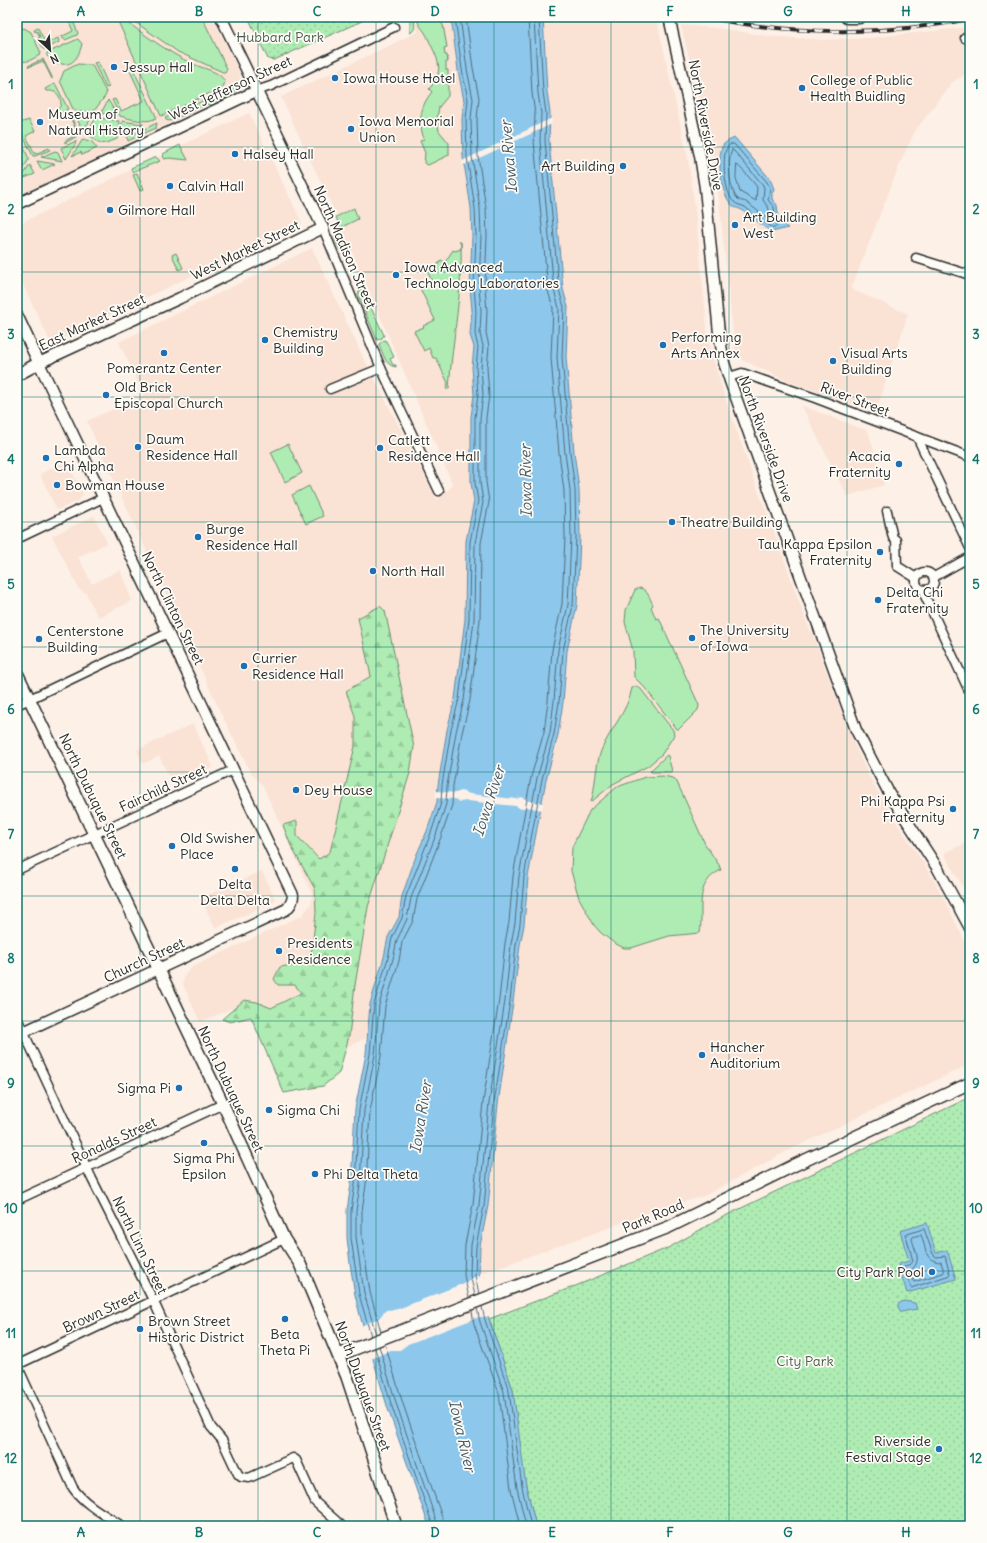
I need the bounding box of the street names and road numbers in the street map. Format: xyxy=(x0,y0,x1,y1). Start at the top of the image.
street label: West Jefferson Street xyxy=(166,51,295,124)
street label: North Riverside Drive xyxy=(684,58,728,192)
street label: North Madison Street xyxy=(310,183,380,312)
street label: West Market Street xyxy=(188,216,303,284)
street label: East Market Street xyxy=(36,289,148,355)
street label: North Riverside Drive xyxy=(735,373,797,505)
street label: River Street xyxy=(818,378,892,421)
street label: North Clinton Street xyxy=(138,548,208,668)
street label: North Dubuque Street xyxy=(55,730,131,862)
street label: Fairchild Street xyxy=(116,760,210,816)
street label: Church Street xyxy=(101,933,187,987)
street label: North Dubuque Street xyxy=(194,1023,268,1155)
street label: Ronalds Street xyxy=(69,1112,159,1167)
street label: North Linn Street xyxy=(108,1193,172,1297)
street label: Park Road xyxy=(620,1195,686,1237)
street label: Brown Street xyxy=(60,1285,142,1337)
street label: North Dubuque Street xyxy=(331,1318,395,1454)

